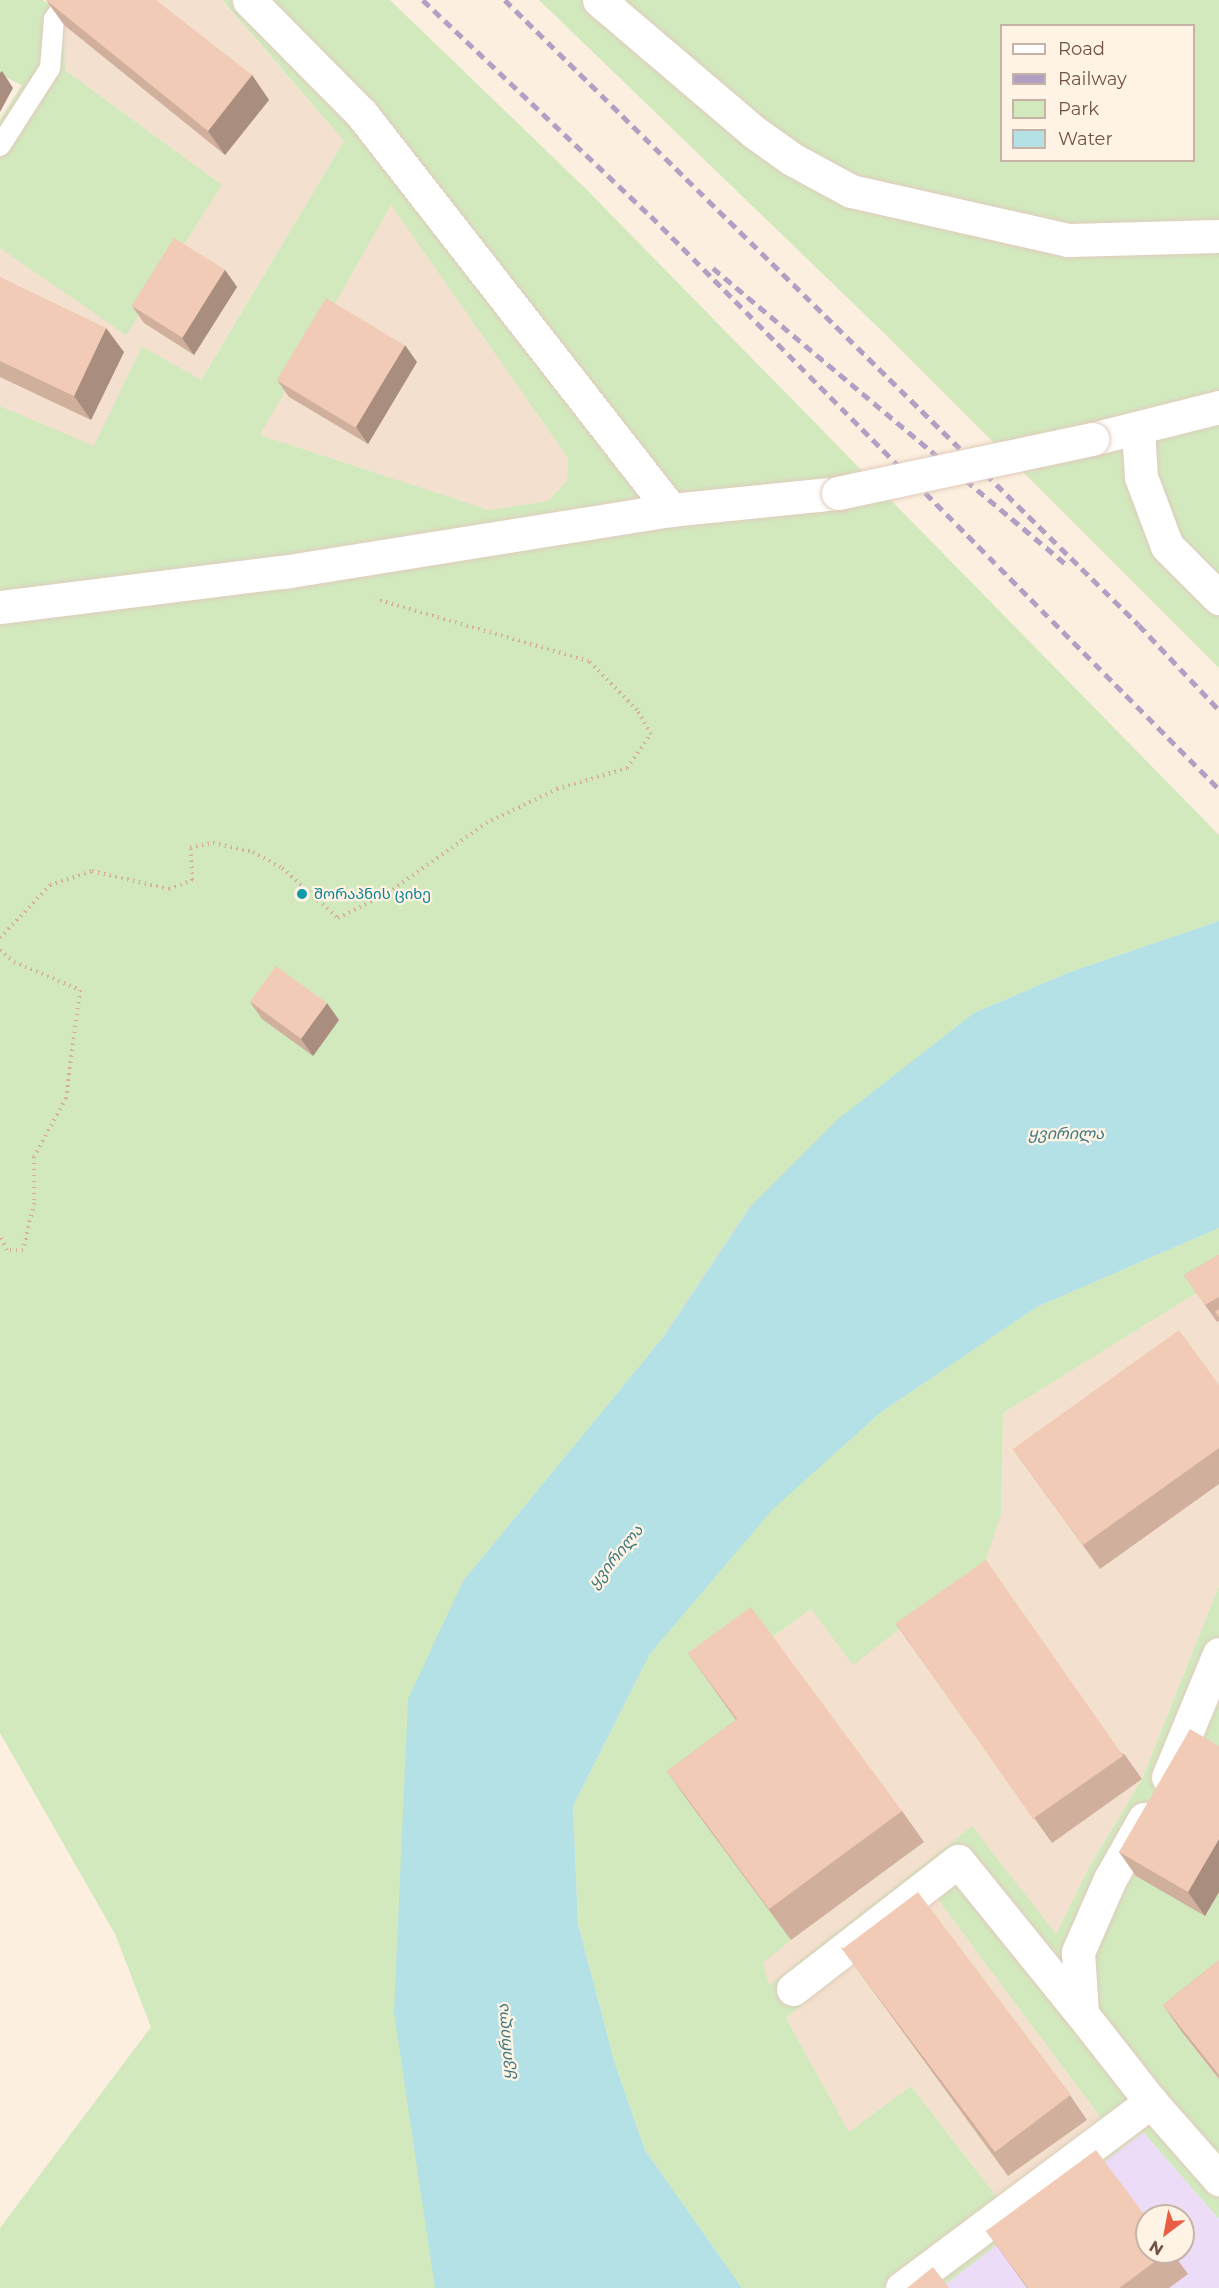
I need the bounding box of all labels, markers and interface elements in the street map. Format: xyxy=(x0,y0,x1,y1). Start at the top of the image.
legend xyxy=(1000,24,1195,162)
text: Road xyxy=(1058,38,1105,60)
text: Railway xyxy=(1058,68,1127,90)
text: Park xyxy=(1058,98,1099,120)
text: Water xyxy=(1058,128,1113,150)
place label: შორაპნის ციხე xyxy=(314,885,431,903)
marker: შორაპნის ციხე xyxy=(295,887,309,901)
water label: ყვირილა xyxy=(1028,1124,1104,1144)
water label: ყვირილა xyxy=(585,1521,647,1593)
water label: ყვირილა xyxy=(494,2003,518,2081)
north arrow xyxy=(1135,2204,1195,2264)
text: N xyxy=(1146,2237,1167,2259)

